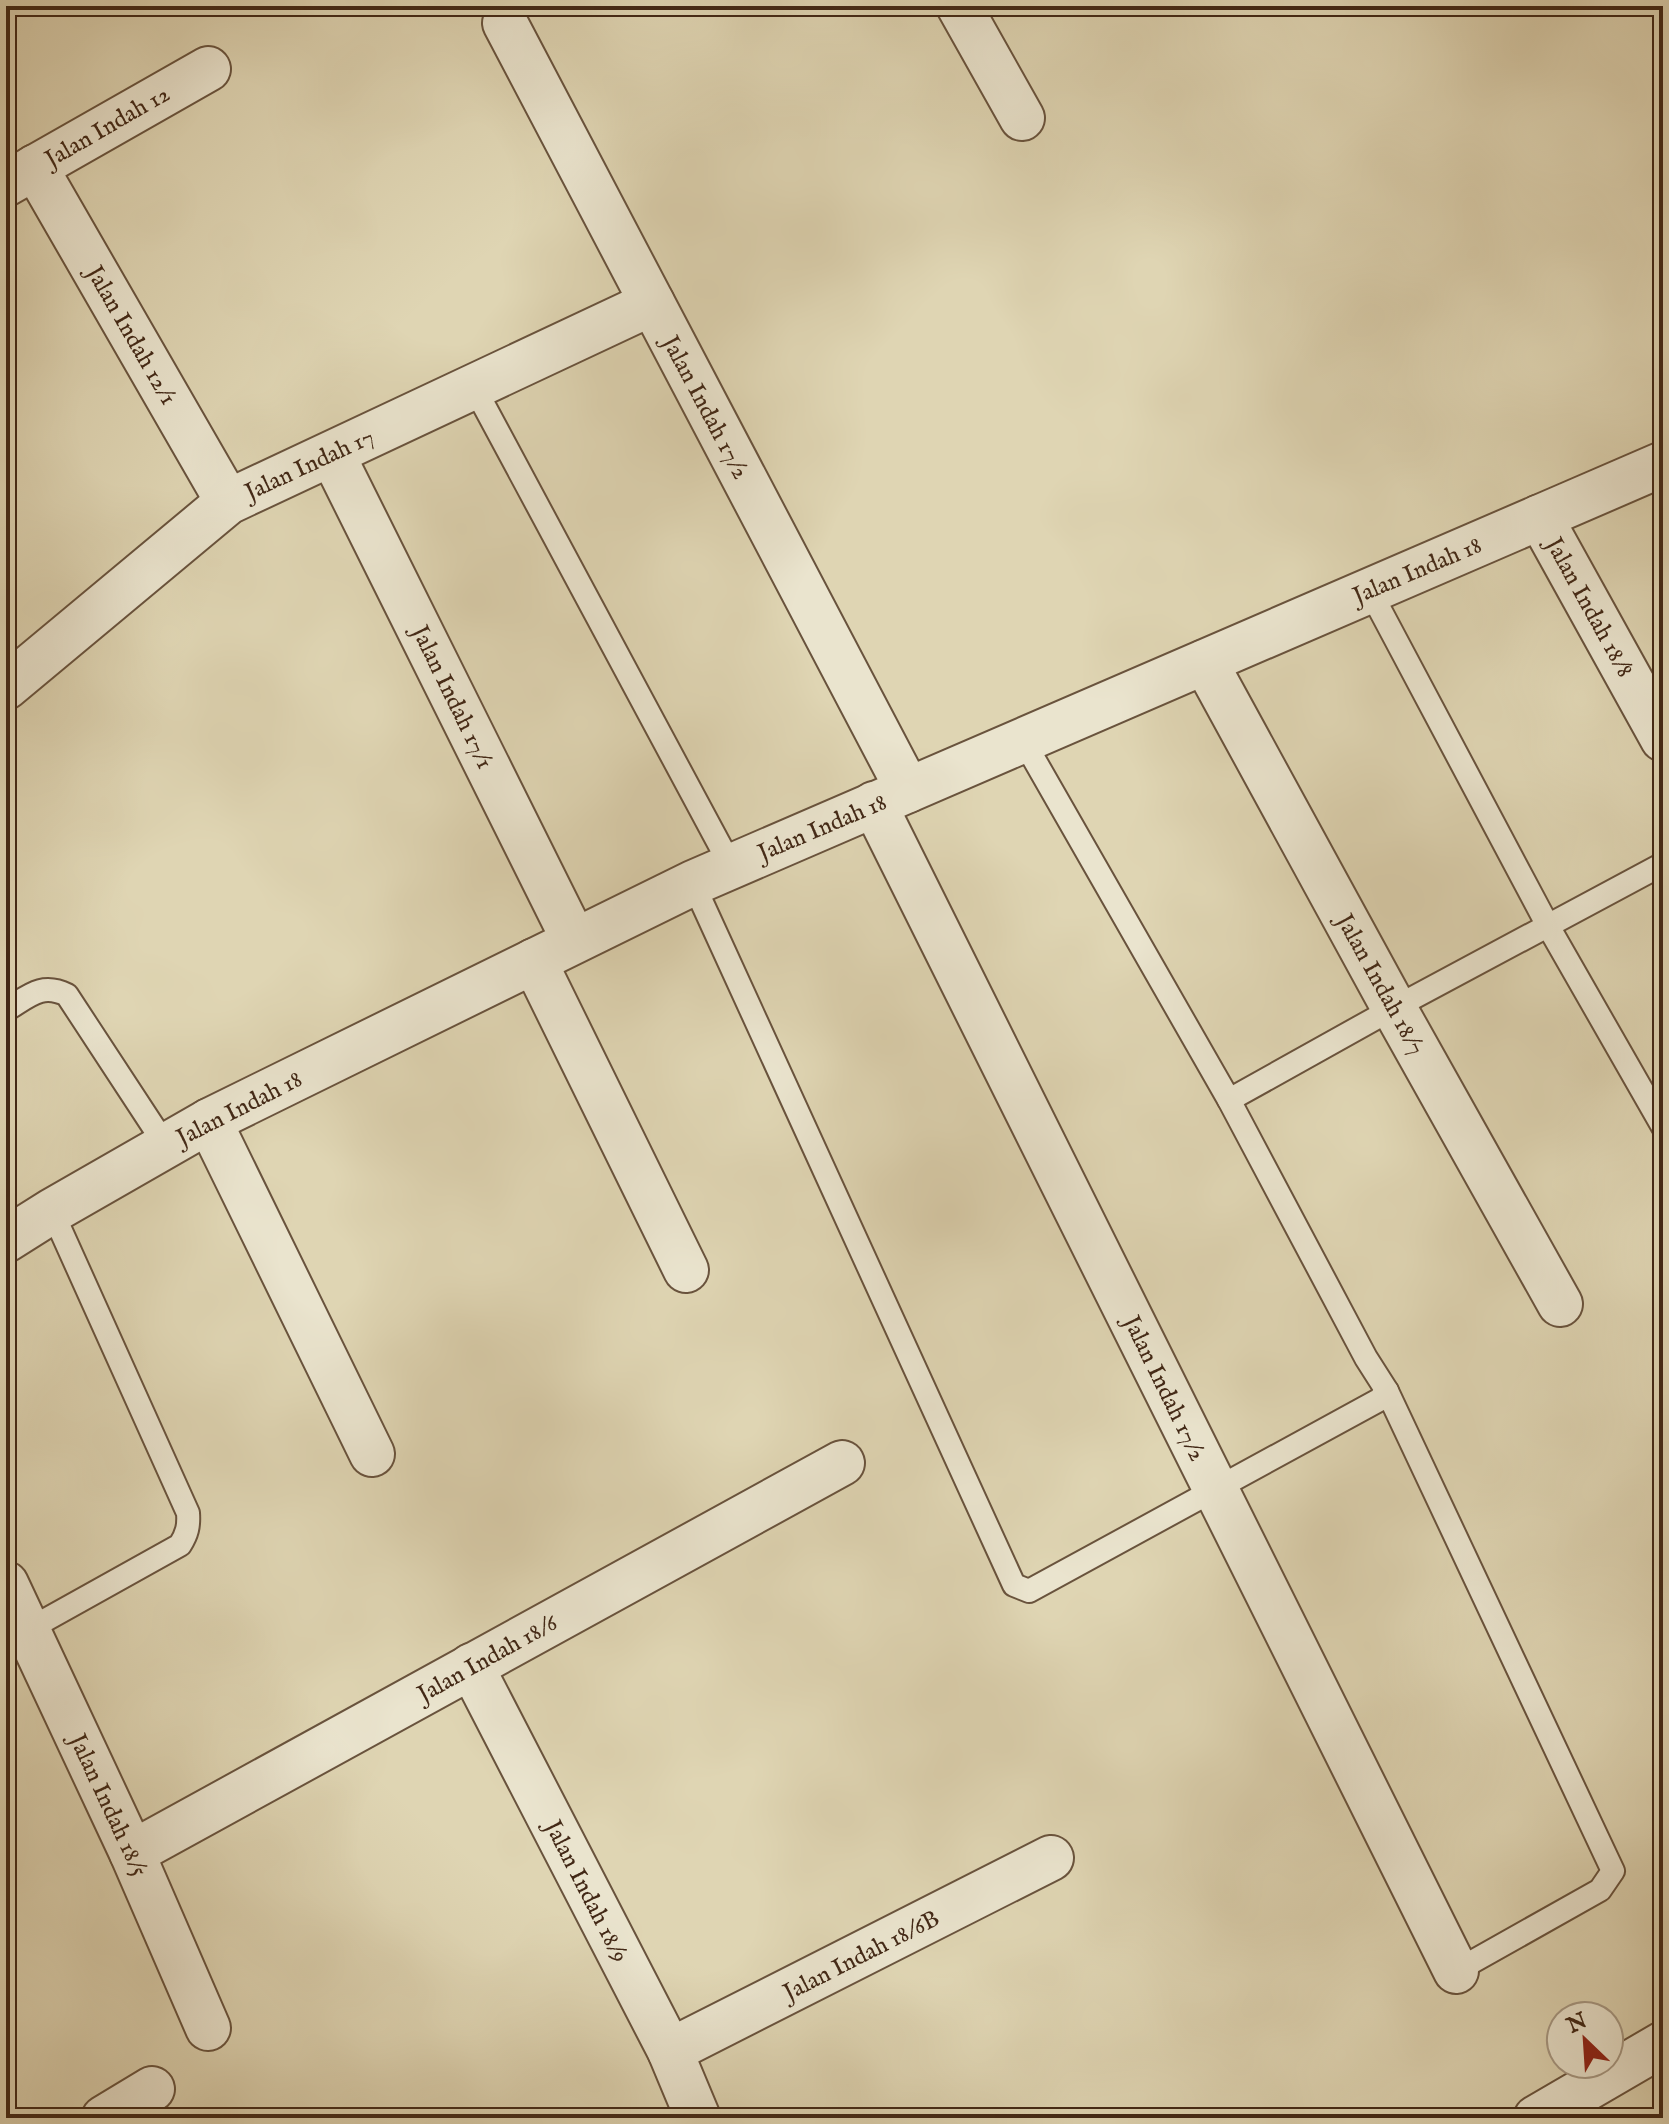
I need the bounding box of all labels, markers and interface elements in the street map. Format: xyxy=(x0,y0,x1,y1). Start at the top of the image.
street label: Jalan Indah 12 xyxy=(37,79,176,177)
street label: Jalan Indah 12/1 xyxy=(77,258,183,411)
street label: Jalan Indah 17/2 xyxy=(652,328,756,485)
street label: Jalan Indah 17 xyxy=(237,422,379,510)
street label: Jalan Indah 18 xyxy=(1346,530,1487,614)
street label: Jalan Indah 18/8 xyxy=(1536,530,1640,683)
street label: Jalan Indah 17/1 xyxy=(402,618,500,775)
street label: Jalan Indah 18 xyxy=(751,787,892,871)
street label: Jalan Indah 18/7 xyxy=(1327,906,1431,1061)
street label: Jalan Indah 18 xyxy=(169,1064,308,1156)
street label: Jalan Indah 17/2 xyxy=(1114,1308,1212,1467)
street label: Jalan Indah 18/6 xyxy=(410,1608,564,1712)
street label: Jalan Indah 18/5 xyxy=(60,1727,154,1882)
street label: Jalan Indah 18/9 xyxy=(535,1813,635,1968)
street label: Jalan Indah 18/6B xyxy=(776,1904,945,2010)
north arrow xyxy=(1545,2000,1625,2080)
text: N xyxy=(1562,2007,1592,2041)

